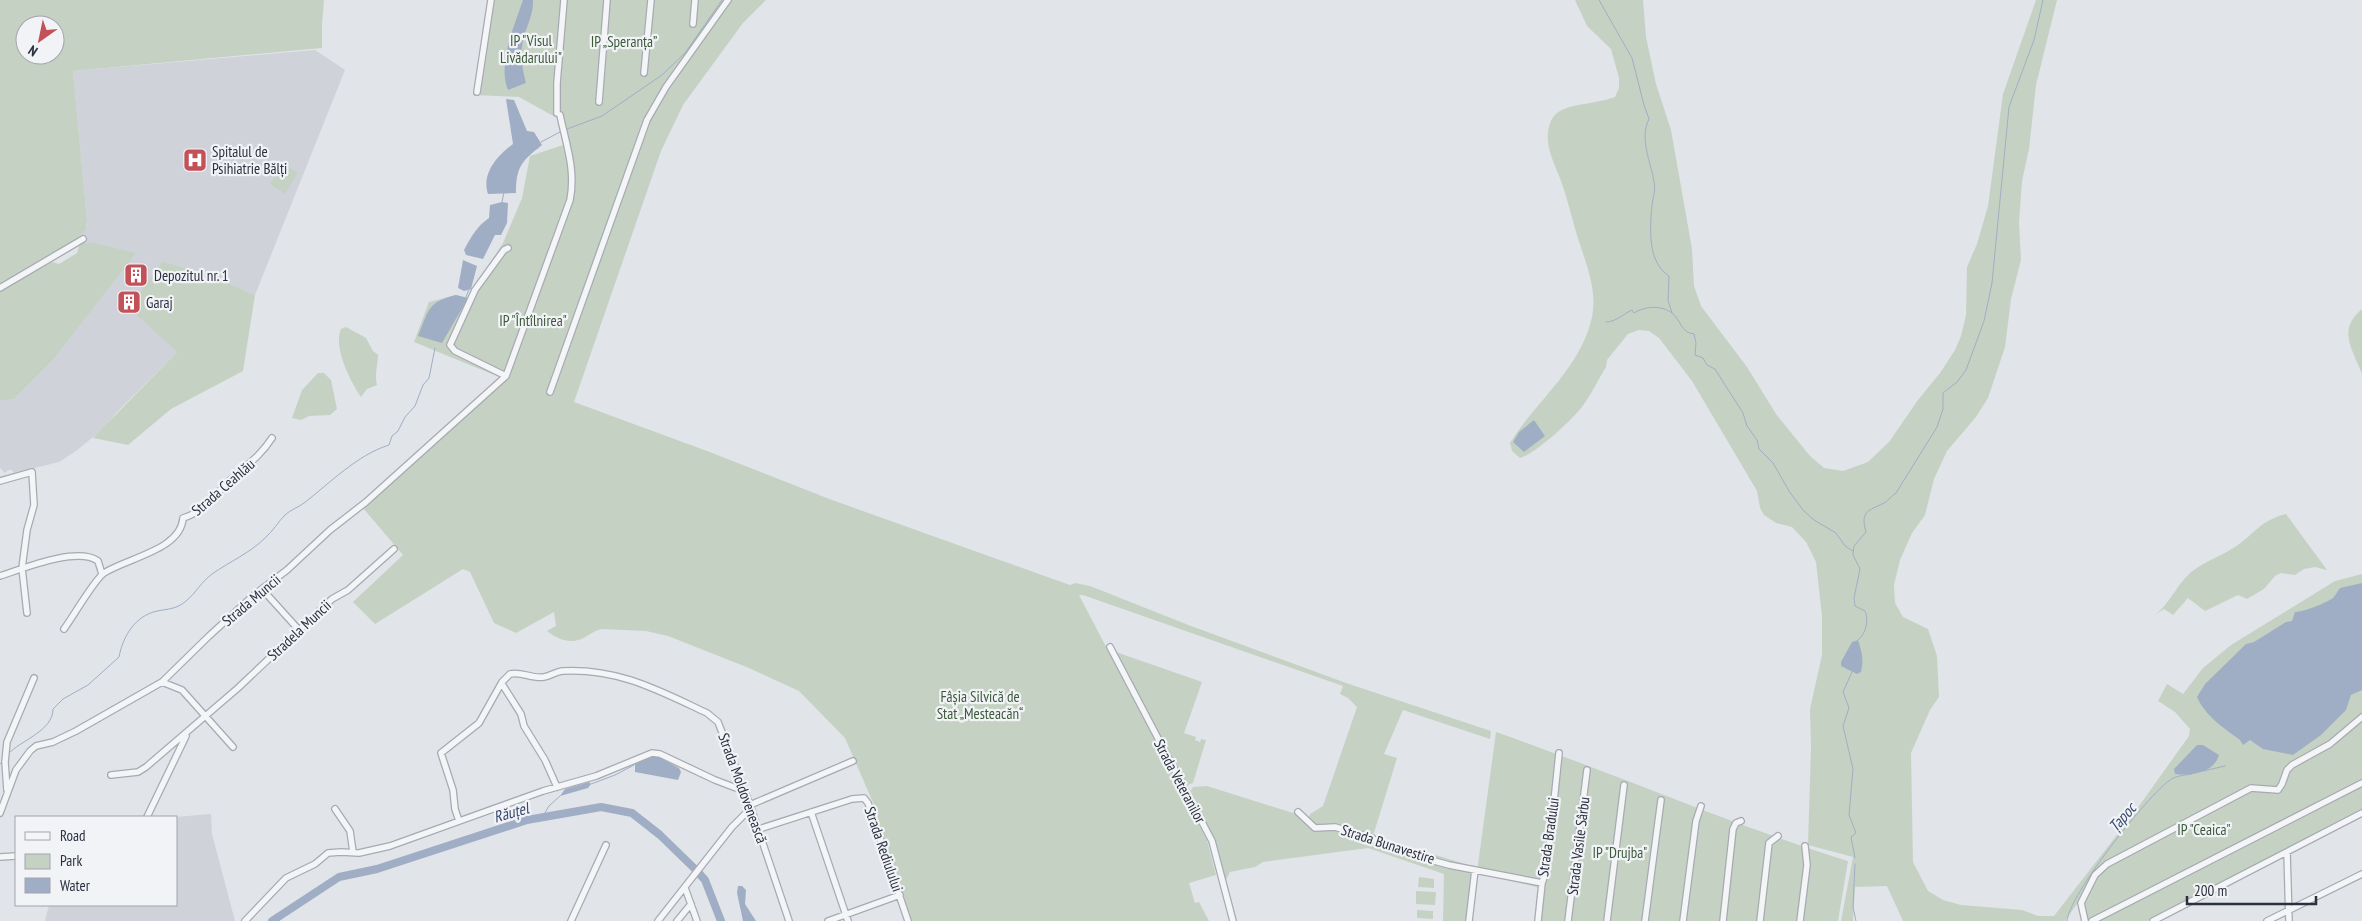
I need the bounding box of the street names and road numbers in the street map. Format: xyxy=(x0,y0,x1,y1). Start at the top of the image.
street label: Strada Ceahlău xyxy=(187,454,259,520)
street label: Strada Muncii xyxy=(218,570,284,630)
street label: Stradela Muncii xyxy=(263,596,335,664)
street label: Strada Moldovenească xyxy=(714,730,772,846)
street label: Strada Veteranilor xyxy=(1150,736,1211,827)
street label: Strada Bradului xyxy=(1533,796,1563,878)
street label: Strada Vasile Sârbu xyxy=(1563,796,1593,896)
street label: Strada Rediulului xyxy=(861,804,907,894)
street label: Strada Bunavestire xyxy=(1339,820,1437,868)

